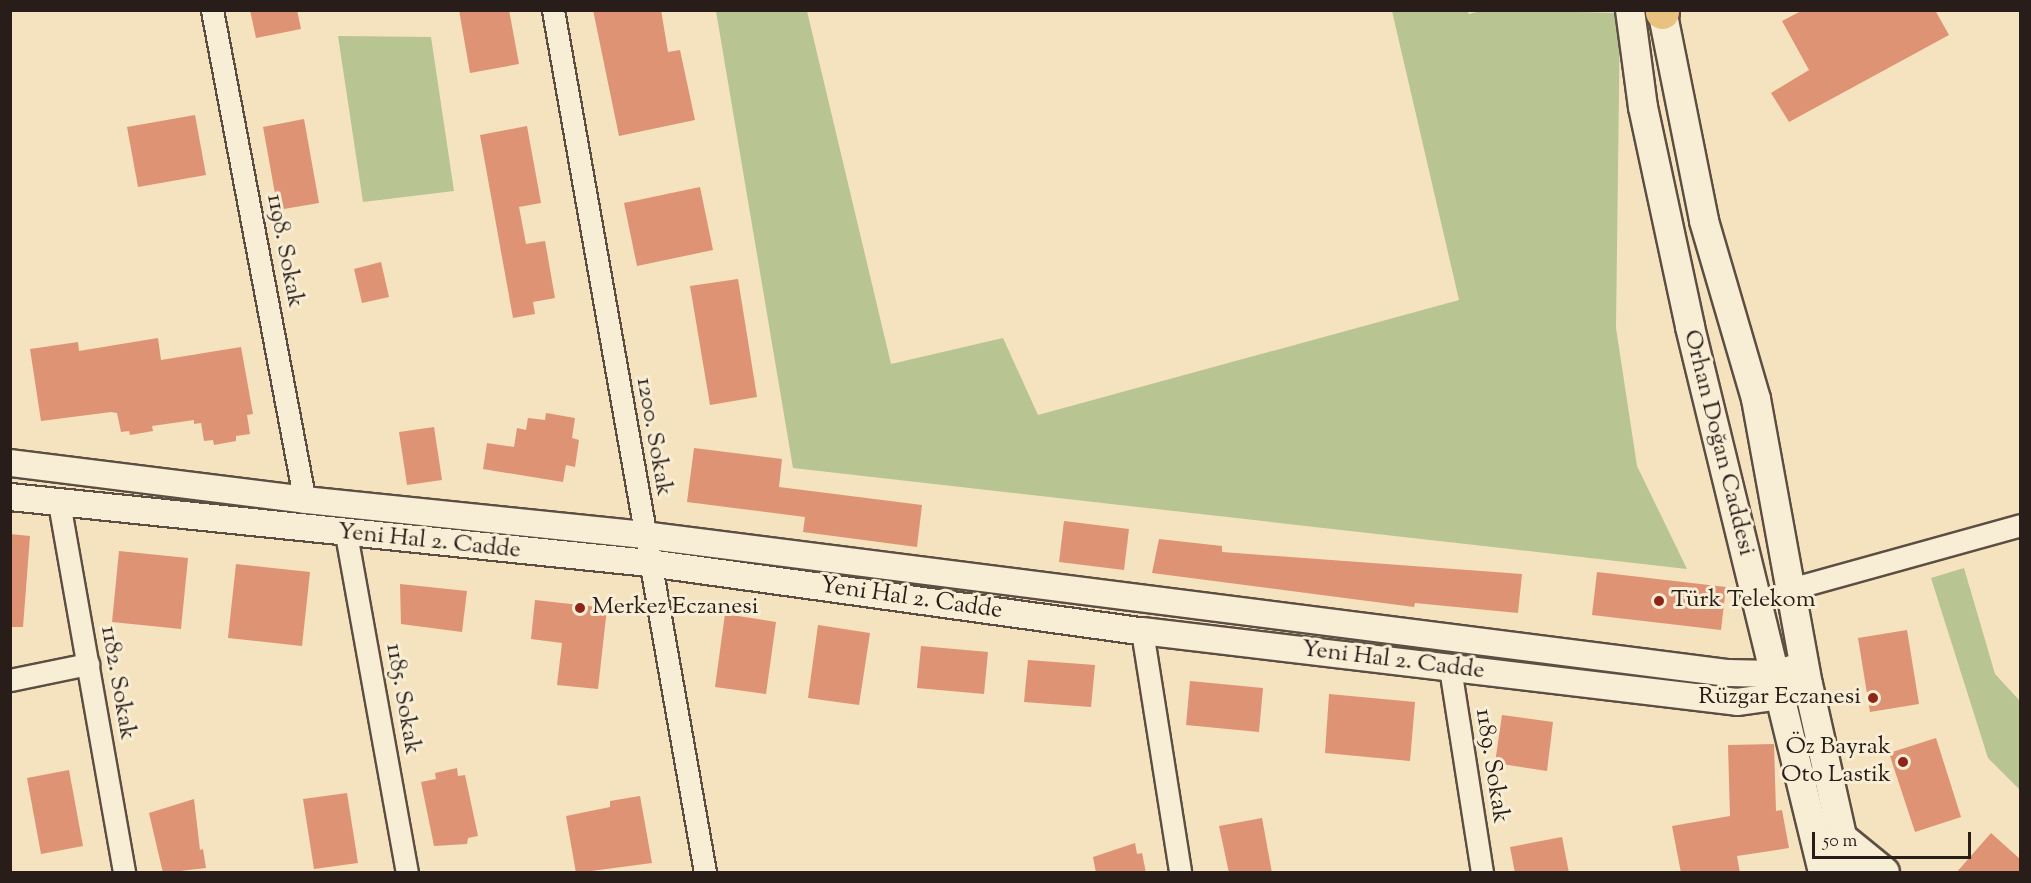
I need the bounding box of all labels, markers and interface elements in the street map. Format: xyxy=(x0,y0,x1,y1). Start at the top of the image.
street label: 1198. Sokak xyxy=(259,192,309,310)
street label: Orhan Doğan Caddesi xyxy=(1676,327,1760,559)
street label: 1200. Sokak xyxy=(628,375,678,499)
street label: Yeni Hal 2. Cadde xyxy=(336,518,522,566)
street label: Yeni Hal 2. Cadde xyxy=(818,572,1004,626)
place label: Türk Telekom xyxy=(1671,587,1816,615)
place label: Merkez Eczanesi xyxy=(592,594,759,622)
marker: Türk Telekom xyxy=(1652,594,1666,608)
marker: Merkez Eczanesi xyxy=(573,601,587,615)
street label: 1182. Sokak xyxy=(93,624,141,742)
street label: Yeni Hal 2. Cadde xyxy=(1300,636,1486,686)
street label: 1185. Sokak xyxy=(378,641,426,757)
place label: Rüzgar Eczanesi xyxy=(1698,684,1861,712)
marker: Rüzgar Eczanesi xyxy=(1866,691,1880,705)
street label: 1189. Sokak xyxy=(1468,707,1514,825)
place label: Öz Bayrak Oto Lastik xyxy=(1781,734,1891,790)
marker: Öz Bayrak Oto Lastik xyxy=(1896,755,1910,769)
scale bar xyxy=(1815,820,1974,858)
text: 50 m xyxy=(1823,829,1857,855)

